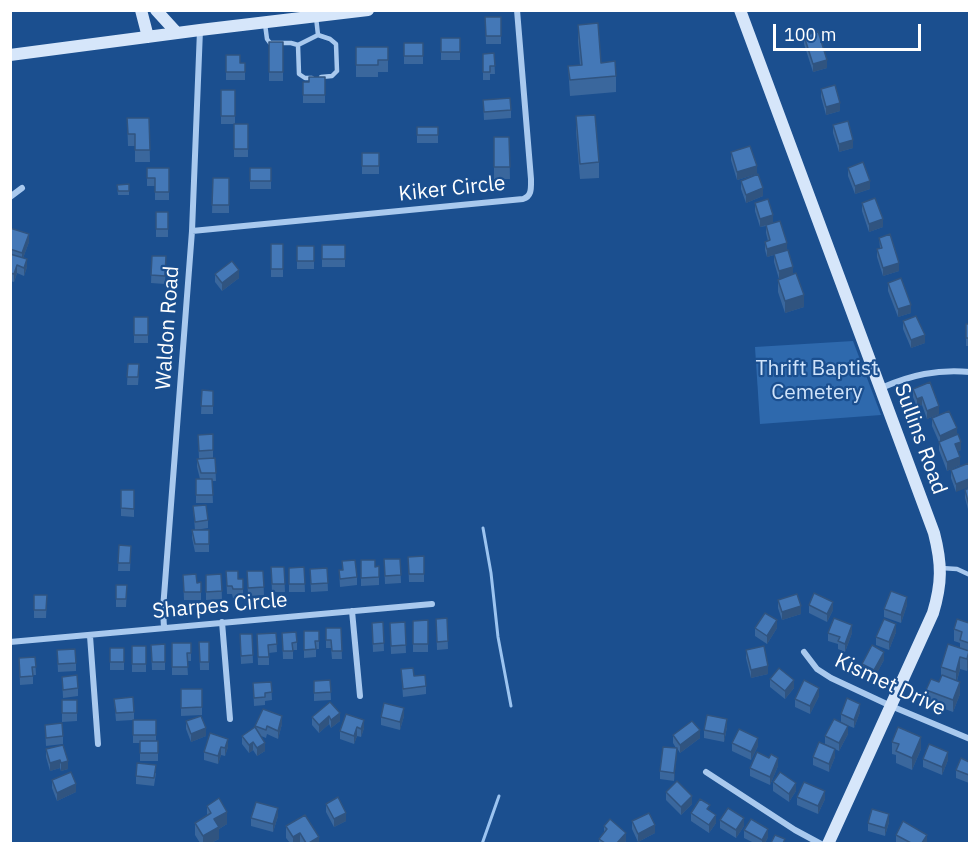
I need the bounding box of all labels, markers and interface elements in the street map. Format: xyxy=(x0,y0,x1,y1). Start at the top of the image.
scale bar xyxy=(776,12,924,50)
text: 100 m xyxy=(784,23,836,46)
street label: Kiker Circle xyxy=(397,171,507,207)
street label: Waldon Road xyxy=(151,265,185,391)
park label: Thrift Baptist Cemetery xyxy=(755,356,879,406)
street label: Sullins Road xyxy=(888,380,952,498)
street label: Sharpes Circle xyxy=(151,588,289,624)
street label: Kismet Drive xyxy=(830,648,950,722)

